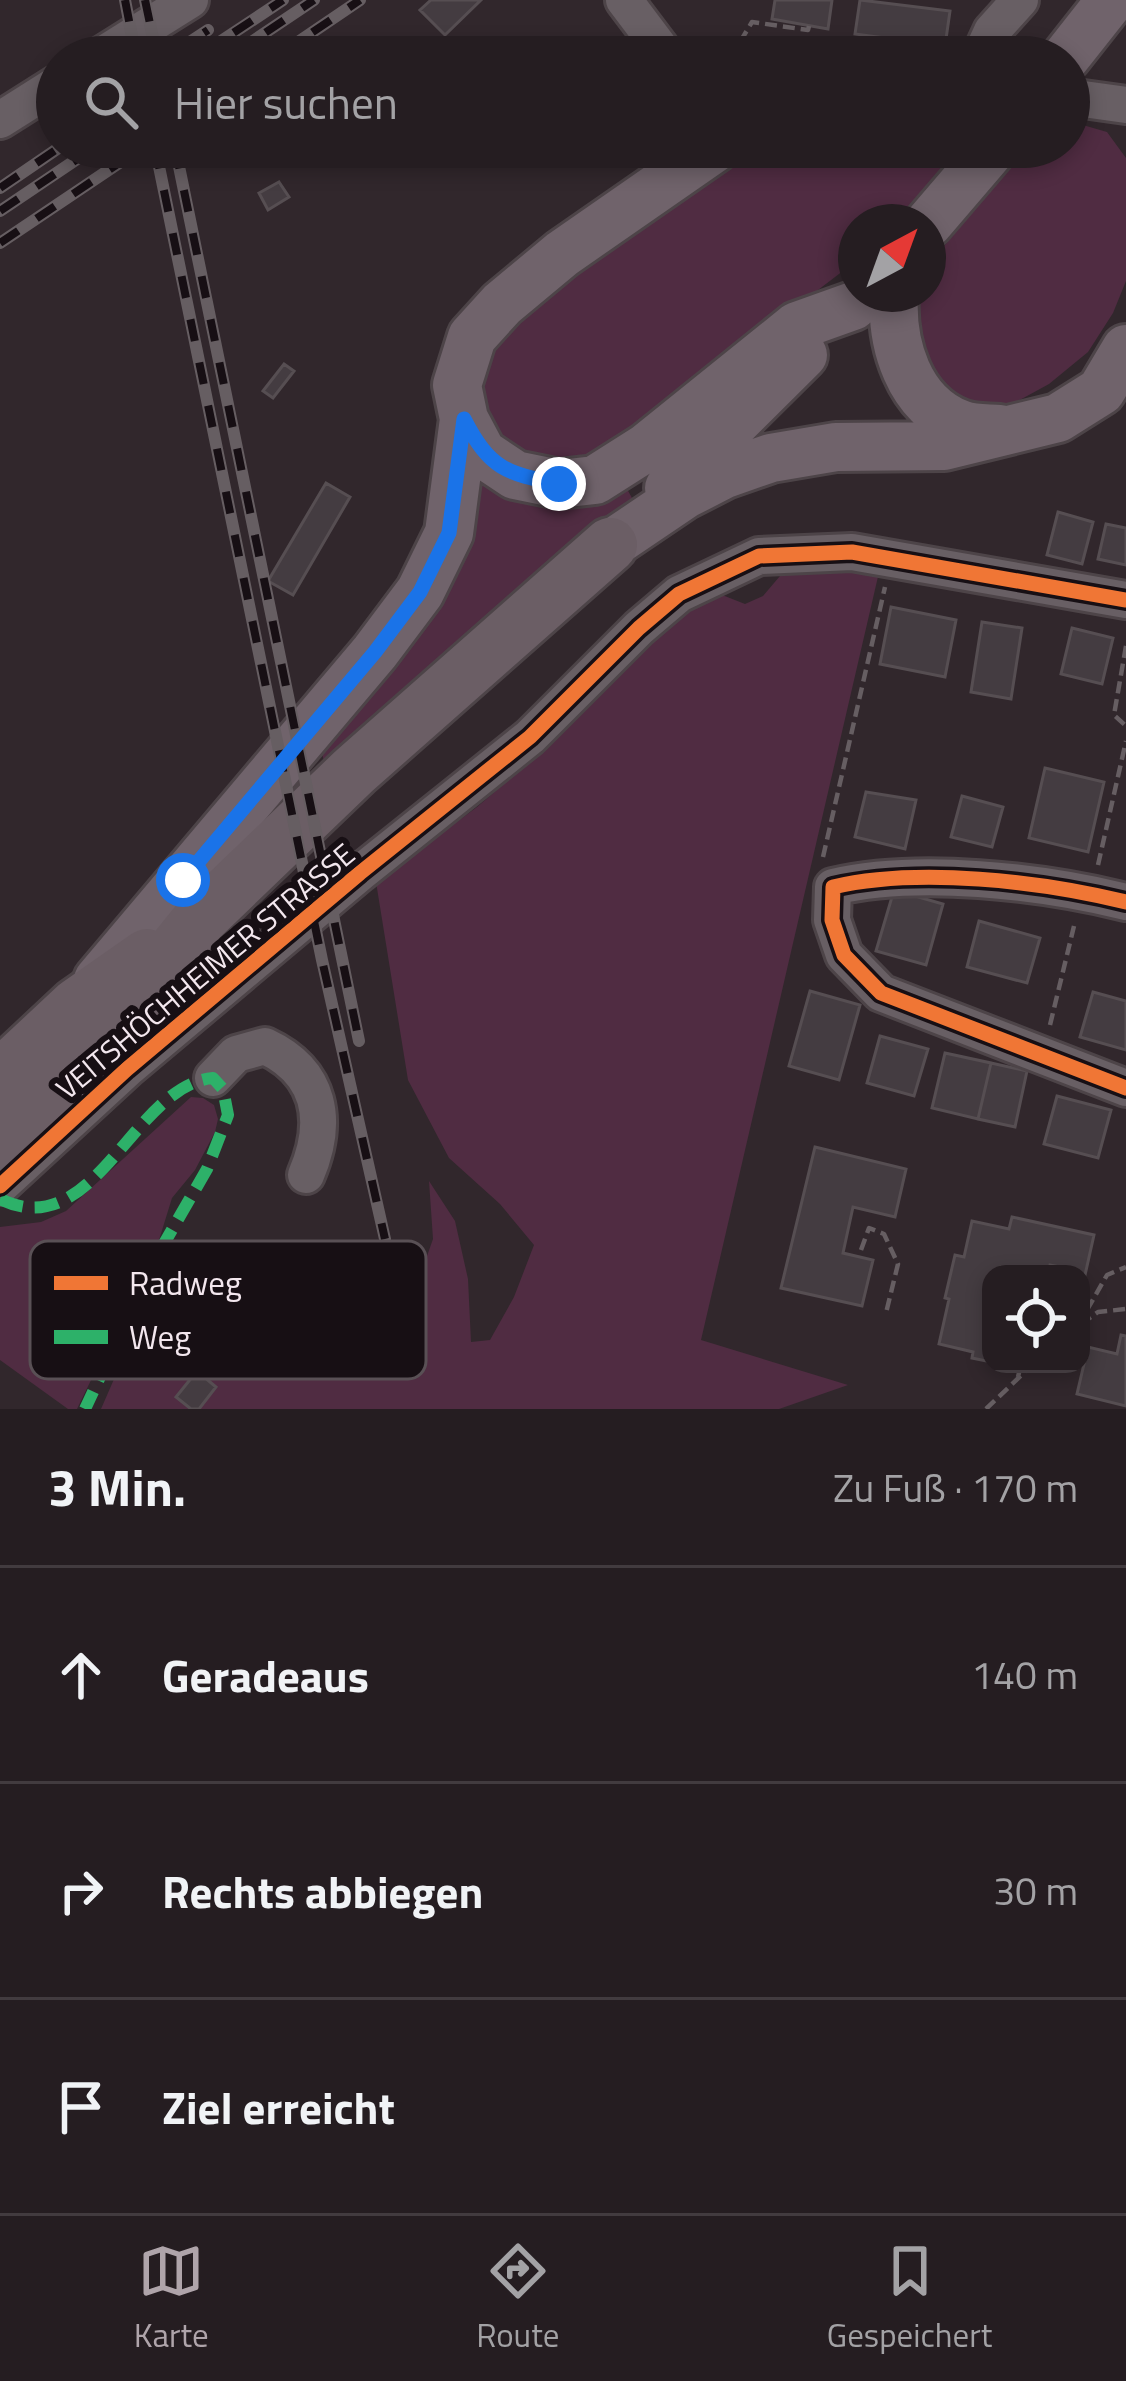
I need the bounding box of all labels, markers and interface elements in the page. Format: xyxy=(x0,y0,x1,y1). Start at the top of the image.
search box xyxy=(36,36,1090,168)
text: Hier suchen xyxy=(174,68,398,136)
icon: search xyxy=(78,69,144,135)
north arrow xyxy=(838,204,946,312)
route end xyxy=(532,457,586,511)
street label: VEITSHÖCHHEIMER STRASSE xyxy=(45,832,365,1110)
route start xyxy=(156,853,210,907)
legend xyxy=(30,1241,426,1379)
text: Radweg xyxy=(129,1258,242,1308)
map controls xyxy=(982,1265,1090,1373)
button: locate xyxy=(982,1265,1090,1373)
text: Weg xyxy=(129,1312,191,1362)
text: 3 Min. xyxy=(48,1448,186,1526)
text: Zu Fuß · 170 m xyxy=(833,1458,1078,1517)
text: Geradeaus xyxy=(162,1641,369,1709)
icon: ahead xyxy=(48,1642,114,1708)
text: 140 m xyxy=(971,1645,1078,1704)
text: Rechts abbiegen xyxy=(162,1857,483,1925)
icon: right xyxy=(48,1858,114,1924)
text: 30 m xyxy=(993,1861,1078,1920)
text: Ziel erreicht xyxy=(162,2073,395,2141)
icon: arrive xyxy=(48,2074,114,2140)
tab: Karte xyxy=(134,2238,209,2360)
tab: Route xyxy=(476,2238,559,2360)
tab: Gespeichert xyxy=(827,2238,992,2360)

